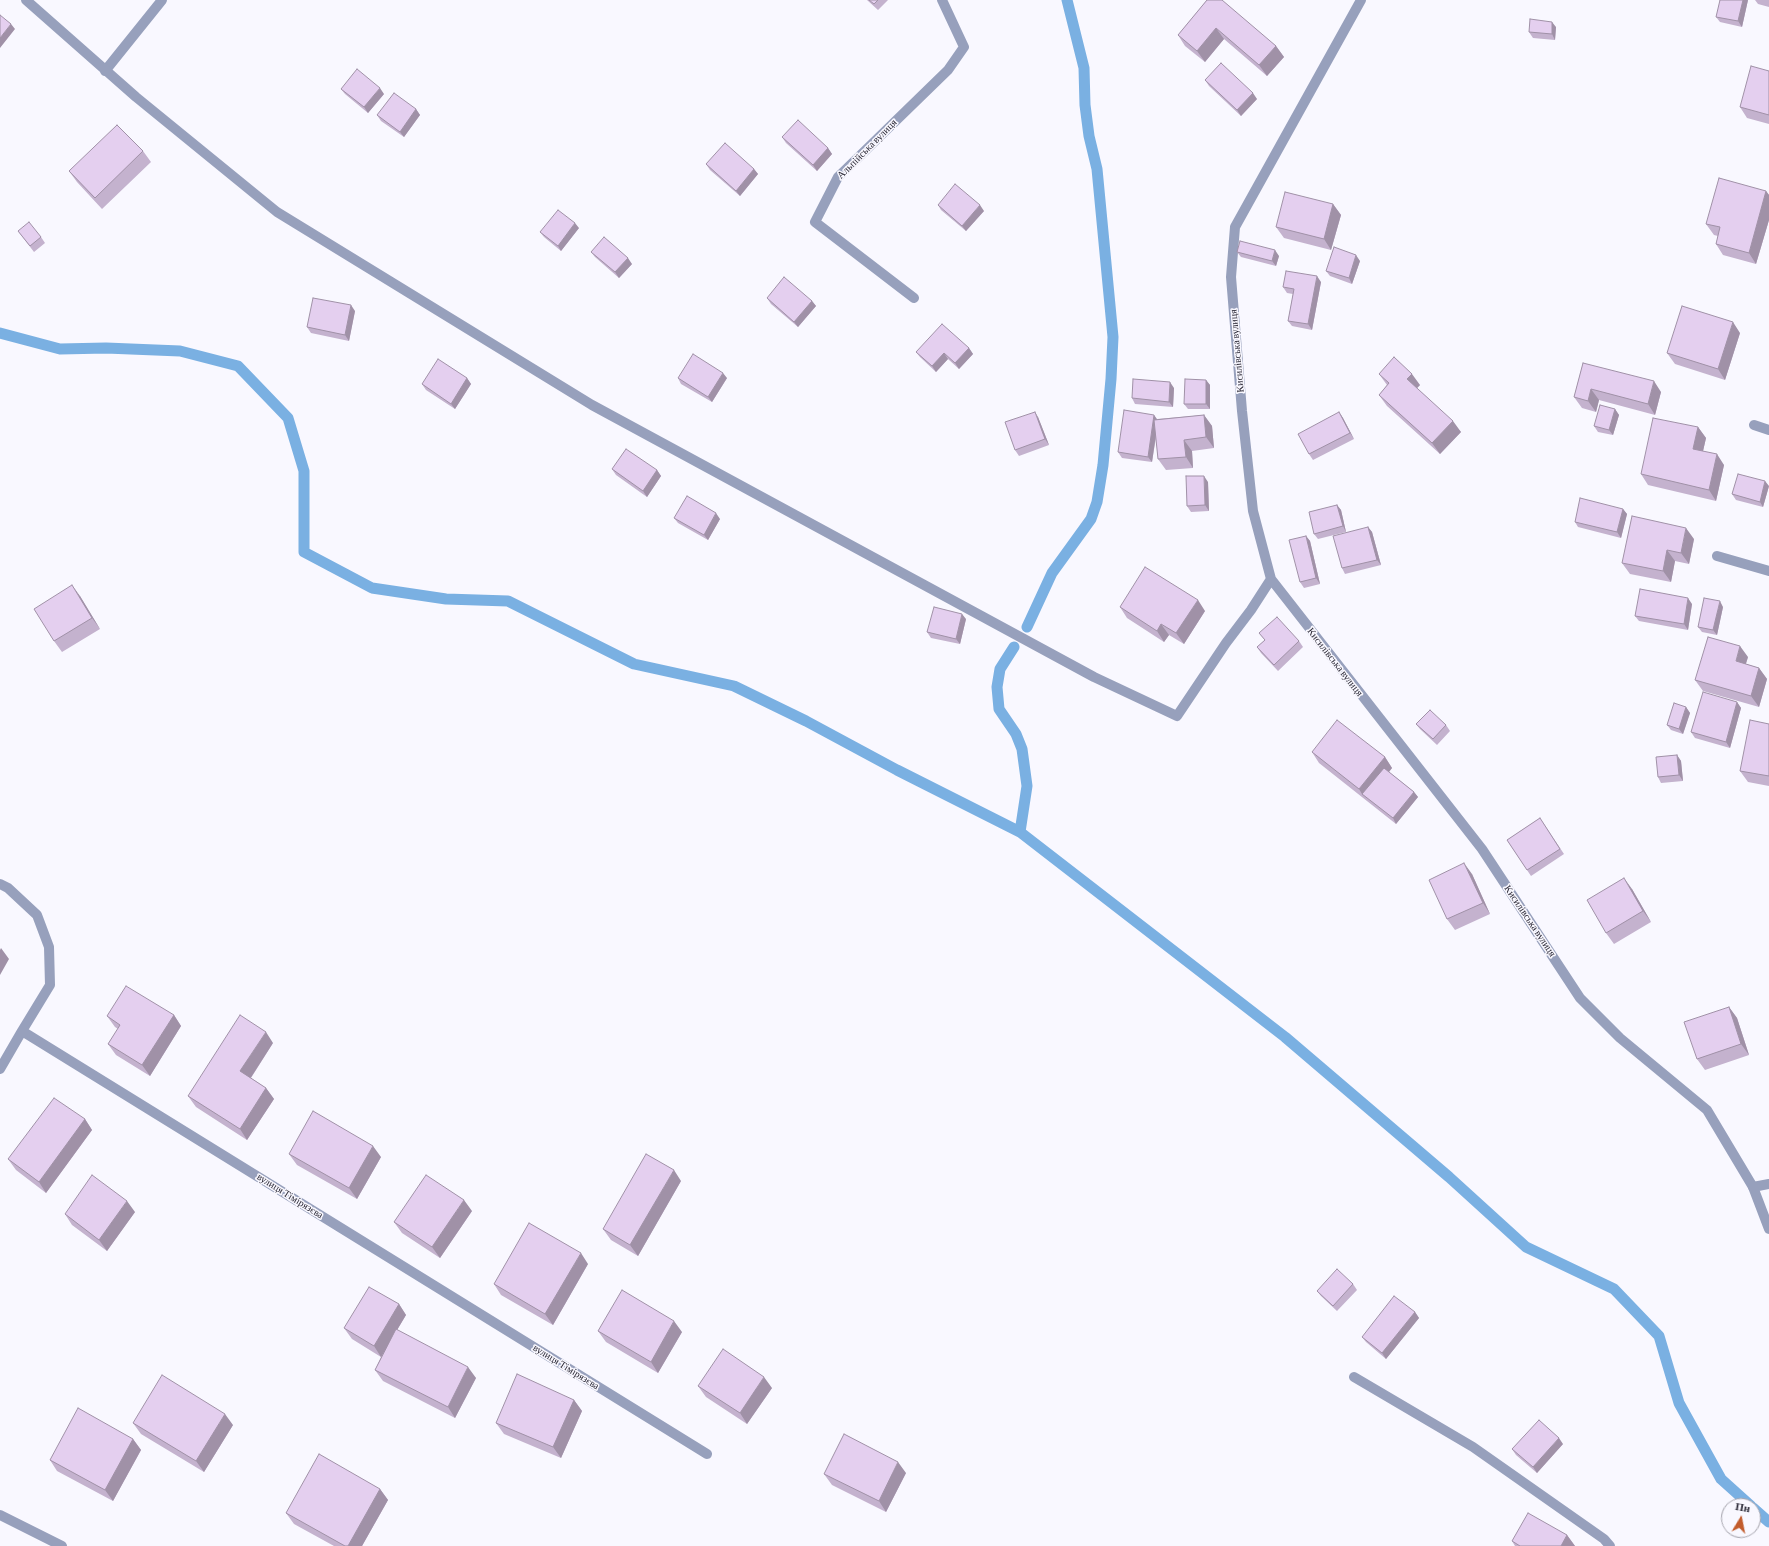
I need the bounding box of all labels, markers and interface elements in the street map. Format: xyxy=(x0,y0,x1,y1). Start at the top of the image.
street label: Альпійська вулиця xyxy=(835,117,899,181)
street label: Кисилівська вулиця xyxy=(1227,309,1247,393)
street label: Кисилівська вулиця xyxy=(1305,625,1365,699)
street label: Кисилівська вулиця xyxy=(1502,883,1558,959)
street label: вулиця Тімірязєва xyxy=(255,1171,325,1221)
street label: вулиця Тімірязєва xyxy=(531,1342,601,1392)
north arrow xyxy=(1721,1498,1761,1538)
text: Пн xyxy=(1735,1500,1751,1514)

